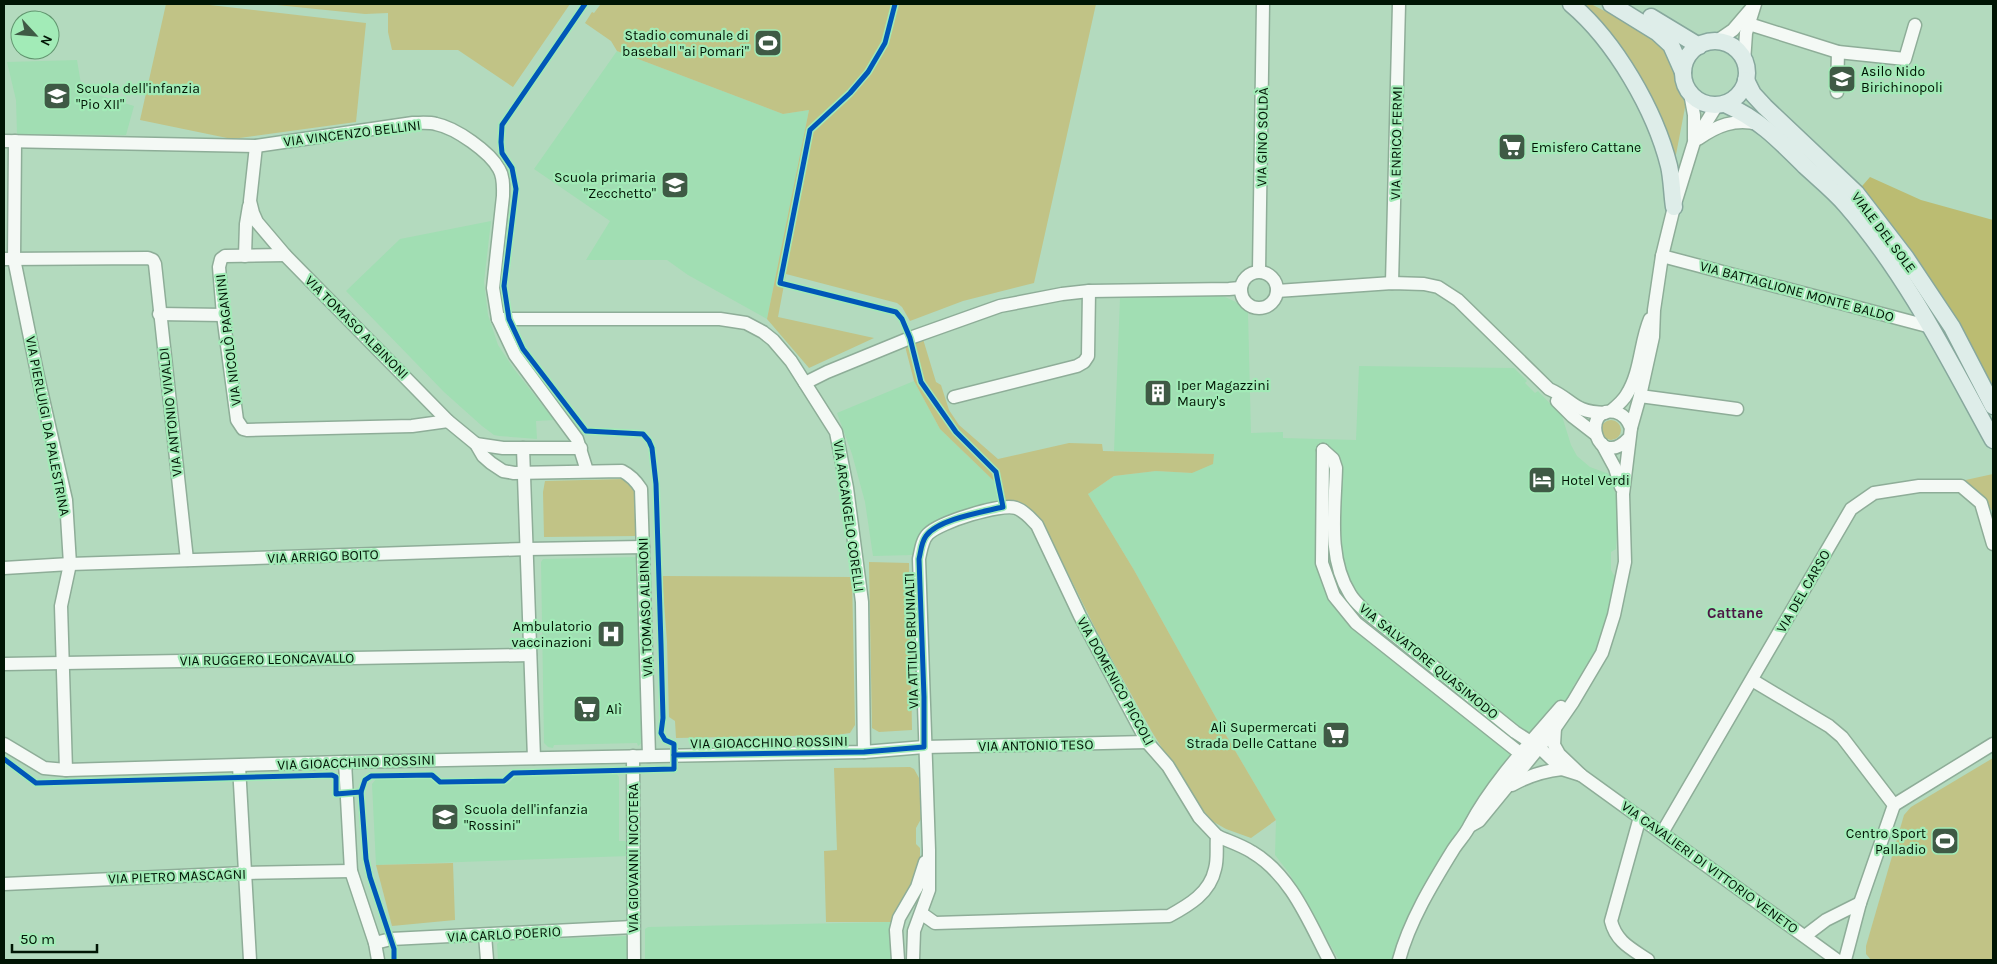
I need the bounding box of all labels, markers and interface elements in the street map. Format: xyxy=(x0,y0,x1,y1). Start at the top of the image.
north arrow xyxy=(10,10,60,60)
place label: Stadio comunale di baseball "ai Pomari" xyxy=(622,27,749,60)
sports icon: Stadio comunale di baseball "ai Pomari" xyxy=(753,28,783,58)
text: N xyxy=(36,32,56,49)
place label: Asilo Nido Birichinopoli xyxy=(1861,63,1943,96)
school or university icon: Asilo Nido Birichinopoli xyxy=(1827,64,1857,94)
place label: Scuola dell'infanzia "Pio XII" xyxy=(76,80,200,113)
school or university icon: Scuola dell'infanzia "Pio XII" xyxy=(42,81,72,111)
street label: VIA ENRICO FERMI xyxy=(1387,86,1406,200)
street label: VIA GINO SOLDÀ xyxy=(1252,87,1272,187)
street label: VIA VINCENZO BELLINI xyxy=(282,117,422,150)
supermarket icon: Emisfero Cattane xyxy=(1497,132,1527,162)
place label: Emisfero Cattane xyxy=(1531,139,1641,156)
place label: Scuola primaria "Zecchetto" xyxy=(554,169,656,202)
school or university icon: Scuola primaria "Zecchetto" xyxy=(660,170,690,200)
street label: VIALE DEL SOLE xyxy=(1848,189,1919,276)
street label: VIA BATTAGLIONE MONTE BALDO xyxy=(1698,257,1896,326)
street label: VIA TOMASO ALBINONI xyxy=(301,272,412,383)
street label: VIA NICOLÒ PAGANINI xyxy=(211,273,245,407)
street label: VIA PIERLUIGI DA PALESTRINA xyxy=(22,335,73,518)
street label: VIA ANTONIO VIVALDI xyxy=(155,347,186,477)
place label: Iper Magazzini Maury's xyxy=(1177,377,1270,410)
building icon: Iper Magazzini Maury's xyxy=(1143,378,1173,408)
street label: VIA ARCANGELO CORELLI xyxy=(829,439,868,593)
hotel icon: Hotel Verdi xyxy=(1527,465,1557,495)
place label: Hotel Verdi xyxy=(1561,472,1630,489)
street label: VIA TOMASO ALBINONI xyxy=(635,537,656,677)
street label: VIA ARRIGO BOITO xyxy=(267,546,379,567)
street label: VIA DEL CARSO xyxy=(1773,547,1834,636)
street label: VIA ATTILIO BRUNIALTI xyxy=(901,573,922,709)
street label: VIA SALVATORE QUASIMODO xyxy=(1356,600,1502,723)
district label: Cattane xyxy=(1707,604,1763,622)
street label: VIA DOMENICO PICCOLI xyxy=(1073,614,1158,748)
place label: Ambulatorio vaccinazioni xyxy=(511,618,592,651)
hospital icon: Ambulatorio vaccinazioni xyxy=(596,619,626,649)
street label: VIA RUGGERO LEONCAVALLO xyxy=(180,649,354,670)
supermarket icon: Alì xyxy=(572,694,602,724)
place label: Alì xyxy=(606,701,622,718)
place label: Alì Supermercati Strada Delle Cattane xyxy=(1186,719,1317,752)
supermarket icon: Alì Supermercati Strada Delle Cattane xyxy=(1321,720,1351,750)
street label: VIA GIOACCHINO ROSSINI xyxy=(690,733,848,752)
street label: VIA ANTONIO TESO xyxy=(978,736,1094,755)
street label: VIA GIOACCHINO ROSSINI xyxy=(277,751,435,774)
street label: VIA GIOVANNI NICOTERA xyxy=(625,783,642,933)
street label: VIA CAVALIERI DI VITTORIO VENETO xyxy=(1618,798,1801,937)
place label: Scuola dell'infanzia "Rossini" xyxy=(464,801,588,834)
school or university icon: Scuola dell'infanzia "Rossini" xyxy=(430,802,460,832)
place label: Centro Sport Palladio xyxy=(1846,825,1926,858)
sports icon: Centro Sport Palladio xyxy=(1930,826,1960,856)
street label: VIA PIETRO MASCAGNI xyxy=(108,866,246,887)
scale bar xyxy=(12,922,98,954)
street label: VIA CARLO POERIO xyxy=(447,923,561,946)
text: 50 m xyxy=(20,930,55,948)

